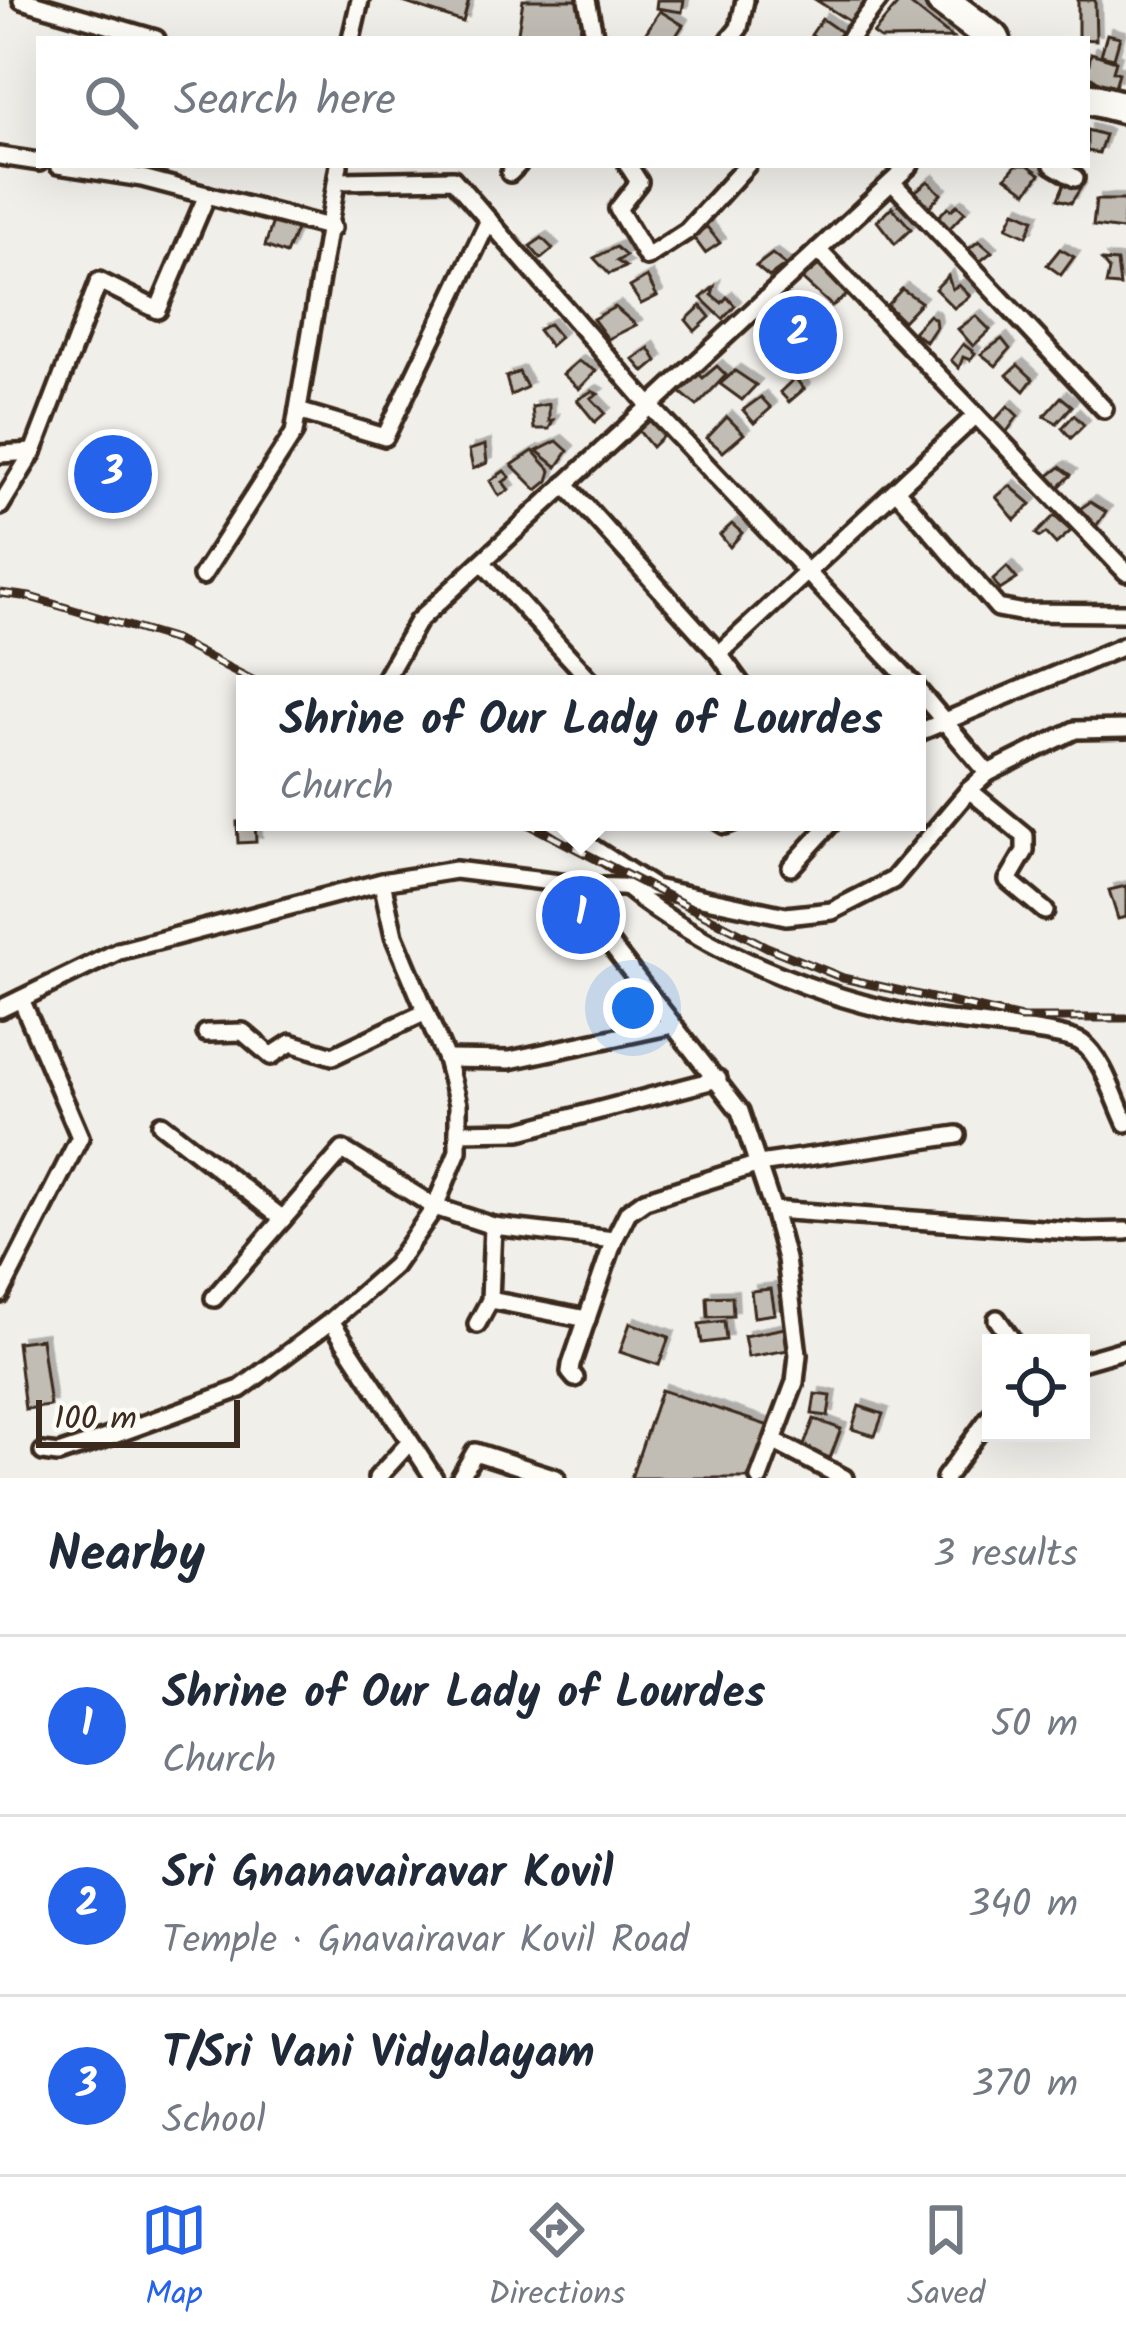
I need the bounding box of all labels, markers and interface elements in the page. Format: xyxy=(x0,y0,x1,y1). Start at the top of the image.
search box xyxy=(36,36,1090,168)
text: Search here xyxy=(174,66,396,138)
icon: search xyxy=(78,69,144,135)
pin: 2 xyxy=(759,290,837,380)
pin: 3 xyxy=(74,429,152,519)
popup xyxy=(236,675,926,831)
text: Shrine of Our Lady of Lourdes xyxy=(279,686,883,758)
text: Church xyxy=(279,758,393,820)
pin: 1 xyxy=(542,870,620,960)
your location xyxy=(603,978,663,1038)
map controls xyxy=(982,1334,1090,1442)
button: locate xyxy=(982,1334,1090,1442)
scale bar xyxy=(36,1394,240,1447)
text: 100 m xyxy=(54,1394,137,1447)
text: Nearby xyxy=(48,1516,205,1597)
text: 3 results xyxy=(933,1525,1078,1587)
text: Shrine of Our Lady of Lourdes xyxy=(162,1659,766,1731)
text: 1 xyxy=(81,1695,93,1757)
text: 50 m xyxy=(991,1695,1078,1757)
text: Church xyxy=(162,1731,276,1793)
text: Sri Gnanavairavar Kovil xyxy=(162,1839,614,1911)
text: 2 xyxy=(76,1875,98,1937)
text: 340 m xyxy=(968,1875,1078,1937)
text: Temple · Gnavairavar Kovil Road xyxy=(162,1911,689,1973)
text: T/Sri Vani Vidyalayam xyxy=(162,2019,595,2091)
text: 3 xyxy=(76,2055,98,2117)
text: 370 m xyxy=(972,2055,1078,2117)
text: School xyxy=(162,2091,266,2153)
tab: Map xyxy=(141,2197,207,2322)
tab: Directions xyxy=(488,2197,625,2322)
tab: Saved xyxy=(907,2197,985,2322)

